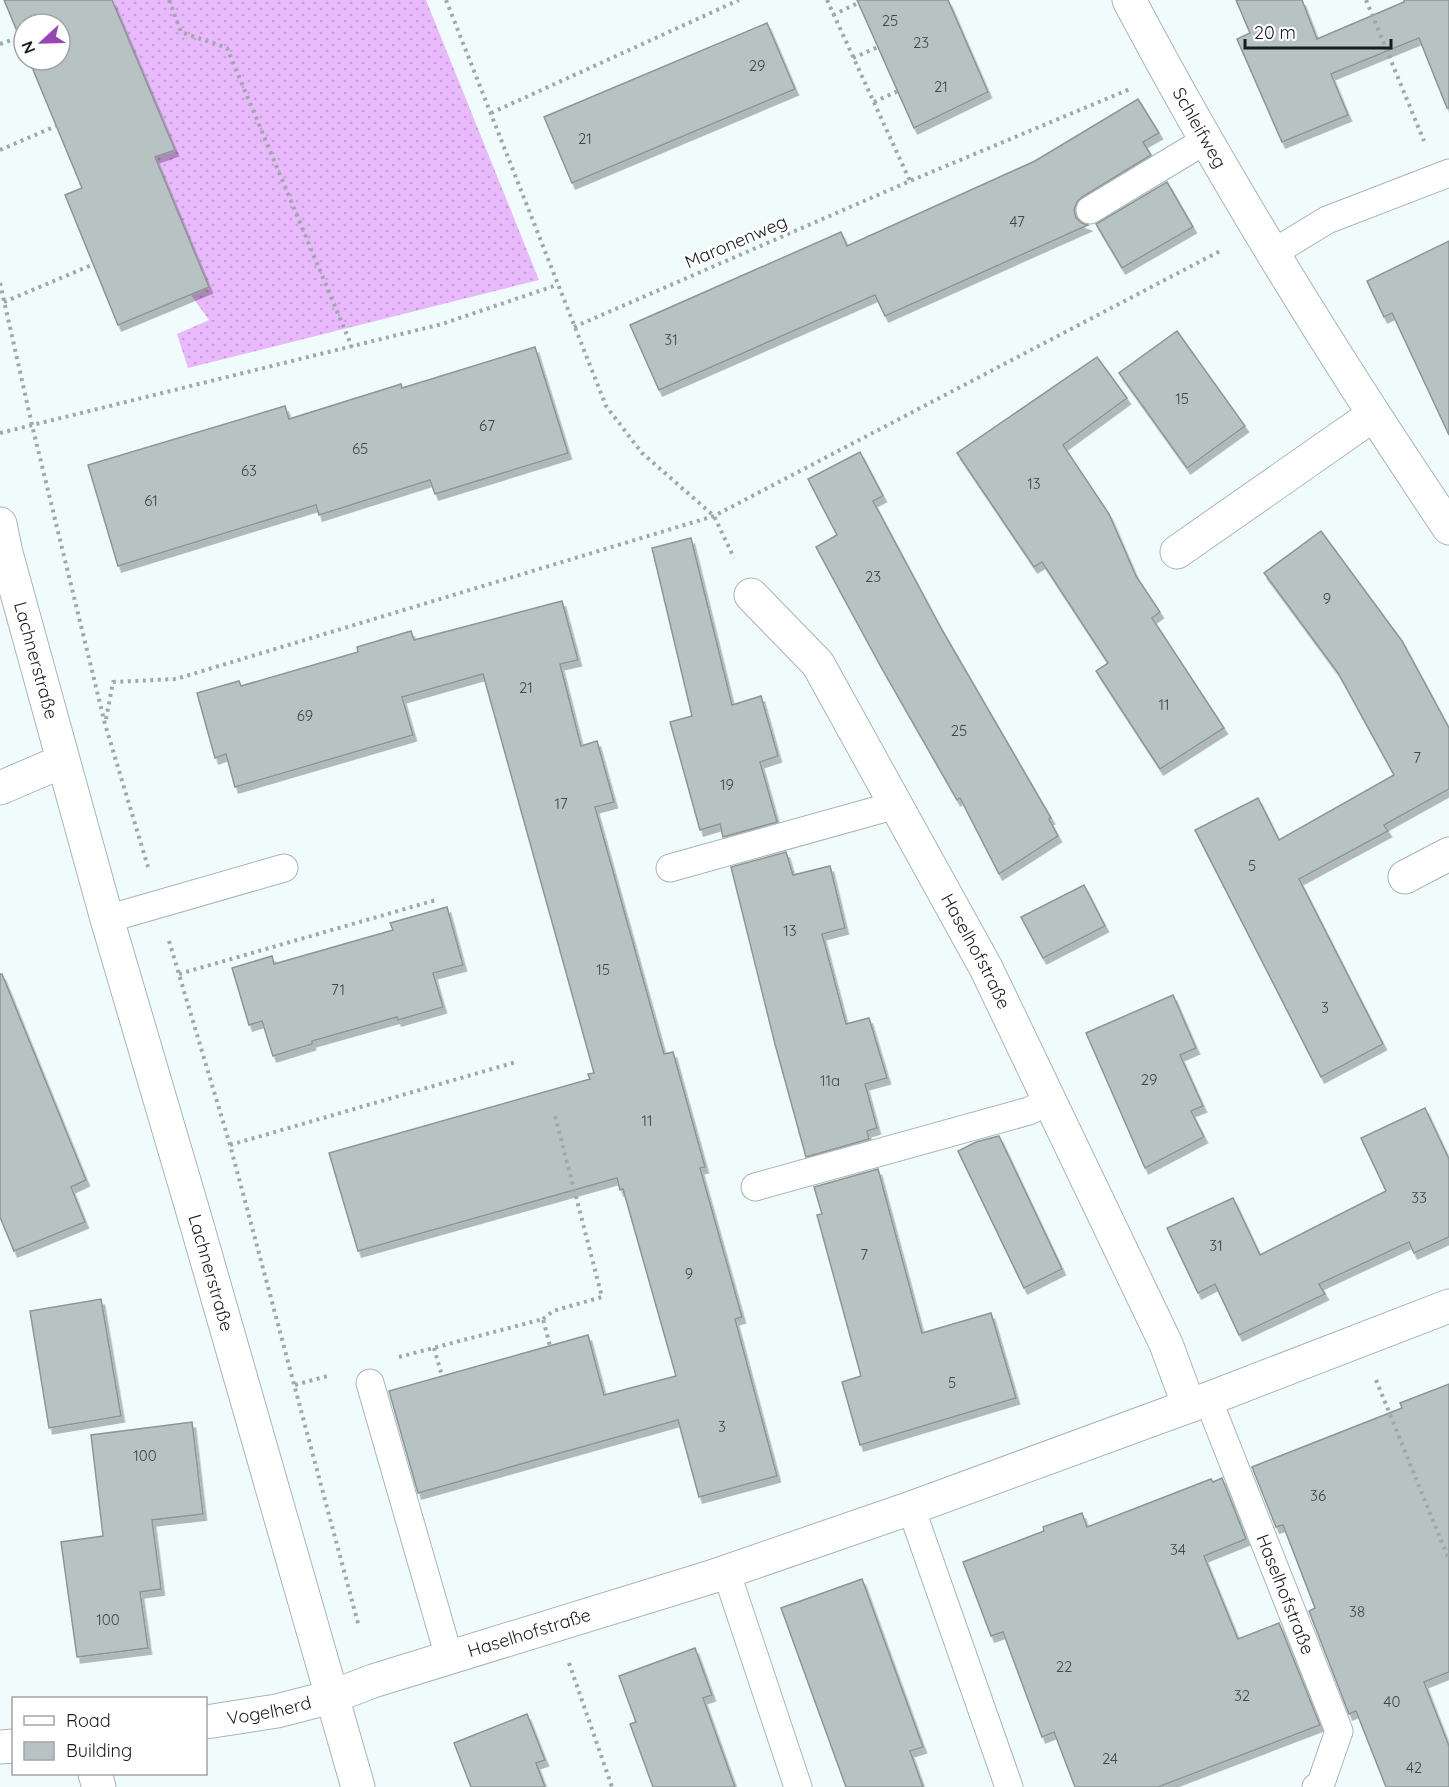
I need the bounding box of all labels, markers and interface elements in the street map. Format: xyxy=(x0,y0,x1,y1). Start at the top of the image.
house number: 25 xyxy=(882,11,898,30)
north arrow xyxy=(12,12,72,72)
scale bar xyxy=(1245,12,1390,50)
text: 20 m xyxy=(1254,21,1296,44)
house number: 23 xyxy=(913,33,929,52)
text: N xyxy=(17,38,40,57)
house number: 29 xyxy=(749,56,765,75)
house number: 21 xyxy=(934,77,948,96)
street label: Schleifweg xyxy=(1168,83,1232,172)
house number: 21 xyxy=(578,129,592,148)
street label: Maronenweg xyxy=(681,210,790,273)
house number: 47 xyxy=(1009,212,1025,231)
house number: 31 xyxy=(664,330,678,349)
house number: 15 xyxy=(1175,389,1189,408)
house number: 67 xyxy=(479,416,495,435)
house number: 65 xyxy=(352,439,368,458)
house number: 63 xyxy=(241,461,257,480)
house number: 13 xyxy=(1027,474,1041,493)
house number: 61 xyxy=(144,491,158,510)
house number: 23 xyxy=(865,567,881,586)
house number: 9 xyxy=(1323,589,1331,608)
street label: Lachnerstraße xyxy=(9,599,63,722)
house number: 21 xyxy=(519,678,533,697)
house number: 11 xyxy=(1158,695,1170,714)
house number: 69 xyxy=(297,706,313,725)
house number: 25 xyxy=(951,721,967,740)
house number: 7 xyxy=(1413,748,1421,767)
house number: 19 xyxy=(720,775,734,794)
house number: 17 xyxy=(554,794,568,813)
house number: 5 xyxy=(1248,856,1256,875)
street label: Haselhofstraße xyxy=(936,889,1016,1013)
house number: 13 xyxy=(783,921,797,940)
house number: 15 xyxy=(596,960,610,979)
house number: 71 xyxy=(331,980,345,999)
house number: 3 xyxy=(1321,998,1329,1017)
house number: 29 xyxy=(1141,1070,1157,1089)
house number: 11a xyxy=(820,1071,840,1090)
house number: 11 xyxy=(641,1111,653,1130)
house number: 33 xyxy=(1411,1188,1427,1207)
street label: Lachnerstraße xyxy=(183,1211,239,1334)
house number: 31 xyxy=(1209,1236,1223,1255)
house number: 7 xyxy=(860,1245,868,1264)
house number: 9 xyxy=(685,1264,693,1283)
house number: 5 xyxy=(948,1373,956,1392)
house number: 3 xyxy=(718,1417,726,1436)
house number: 100 xyxy=(133,1446,157,1465)
house number: 36 xyxy=(1310,1486,1326,1505)
street label: Haselhofstraße xyxy=(1251,1531,1320,1658)
house number: 34 xyxy=(1170,1540,1186,1559)
house number: 38 xyxy=(1349,1602,1365,1621)
street label: Haselhofstraße xyxy=(465,1603,593,1662)
house number: 100 xyxy=(96,1610,120,1629)
house number: 22 xyxy=(1056,1657,1072,1676)
house number: 32 xyxy=(1234,1686,1250,1705)
street label: Vogelherd xyxy=(225,1691,314,1730)
house number: 40 xyxy=(1384,1692,1400,1711)
legend xyxy=(12,1697,207,1775)
text: Road xyxy=(66,1709,111,1732)
text: Building xyxy=(66,1739,132,1762)
house number: 24 xyxy=(1102,1749,1118,1768)
house number: 42 xyxy=(1406,1758,1422,1777)

